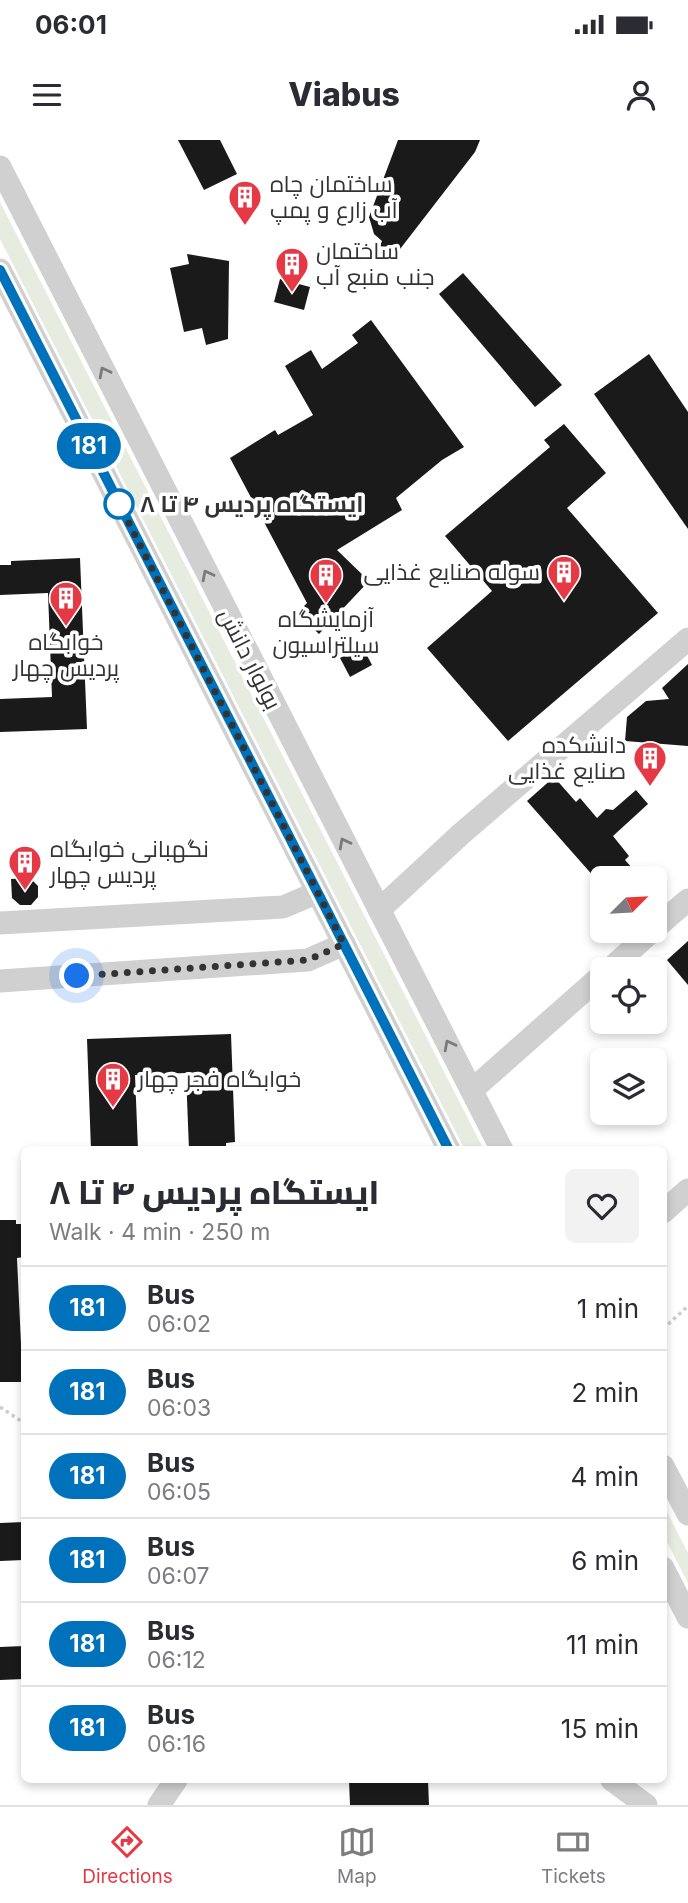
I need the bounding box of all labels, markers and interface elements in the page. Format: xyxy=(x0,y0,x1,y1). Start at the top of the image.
text: 06:01 xyxy=(35,9,107,40)
text: Viabus xyxy=(288,75,400,114)
icon: menu xyxy=(28,76,66,114)
icon: person xyxy=(622,76,660,114)
place label: ساختمان چاه آب زارع و پمپ xyxy=(270,170,398,226)
building icon: ساختمان چاه آب زارع و پمپ xyxy=(226,178,264,227)
place label: ساختمان جنب منبع آب xyxy=(316,237,434,293)
building icon: ساختمان جنب منبع آب xyxy=(273,245,311,294)
one-way arrow xyxy=(99,367,113,379)
line badge: 181 xyxy=(49,423,129,469)
text: 181 xyxy=(71,431,107,460)
marker: ایستگاه پردیس ۴ تا ۸ xyxy=(104,489,134,519)
place label: ایستگاه پردیس ۴ تا ۸ xyxy=(140,490,363,520)
building icon: سوله صنایع غذایی xyxy=(545,553,583,602)
building icon: آزمایشگاه سیلتراسیون xyxy=(307,556,345,605)
place label: سوله صنایع غذایی xyxy=(363,558,540,588)
one-way arrow xyxy=(202,570,216,582)
building icon: خوابگاه پردیس چهار xyxy=(47,579,85,628)
street label: بولوار دانش xyxy=(213,604,287,714)
place label: آزمایشگاه سیلتراسیون xyxy=(272,605,380,659)
place label: خوابگاه پردیس چهار xyxy=(11,628,119,683)
place label: دانشکده صنایع غذایی xyxy=(508,731,626,787)
building icon: دانشکده صنایع غذایی xyxy=(631,739,669,788)
place label: نگهبانی خوابگاه پردیس چهار xyxy=(48,835,209,890)
one-way arrow xyxy=(338,838,352,851)
building icon: نگهبانی خوابگاه پردیس چهار xyxy=(6,843,44,892)
north arrow xyxy=(590,866,667,943)
map controls xyxy=(590,866,667,1125)
button: locate xyxy=(590,957,667,1034)
your location xyxy=(59,958,94,993)
one-way arrow xyxy=(443,1040,457,1052)
button: layers xyxy=(590,1048,667,1125)
building icon: خوابگاه فجر چهار xyxy=(94,1060,132,1109)
place label: خوابگاه فجر چهار xyxy=(136,1065,301,1094)
button: heart xyxy=(565,1169,639,1243)
text: ایستگاه پردیس ۴ تا ۸ xyxy=(49,1172,379,1212)
text: Walk · 4 min · 250 m xyxy=(49,1218,271,1246)
text: Bus xyxy=(147,1279,195,1310)
text: 181 xyxy=(69,1293,106,1322)
text: 1 min xyxy=(577,1293,639,1324)
text: 06:02 xyxy=(147,1310,211,1338)
text: Bus xyxy=(147,1363,195,1394)
text: 181 xyxy=(69,1377,106,1406)
text: 2 min xyxy=(571,1377,639,1408)
text: 06:03 xyxy=(147,1394,211,1422)
text: Bus xyxy=(147,1447,195,1478)
text: 181 xyxy=(69,1461,106,1490)
text: 4 min xyxy=(570,1461,639,1492)
text: 06:05 xyxy=(147,1478,211,1506)
text: Bus xyxy=(147,1531,195,1562)
text: 181 xyxy=(69,1545,106,1574)
text: 6 min xyxy=(571,1545,639,1576)
text: 06:07 xyxy=(147,1562,209,1590)
text: Bus xyxy=(147,1615,195,1646)
text: 181 xyxy=(69,1629,106,1658)
text: 11 min xyxy=(566,1629,639,1660)
text: 06:12 xyxy=(147,1646,206,1674)
text: Bus xyxy=(147,1699,195,1730)
text: 181 xyxy=(69,1713,106,1742)
text: 15 min xyxy=(561,1713,639,1744)
text: 06:16 xyxy=(147,1730,206,1758)
tab: Directions xyxy=(82,1823,173,1888)
tab: Map xyxy=(337,1823,377,1888)
tab: Tickets xyxy=(541,1823,606,1888)

